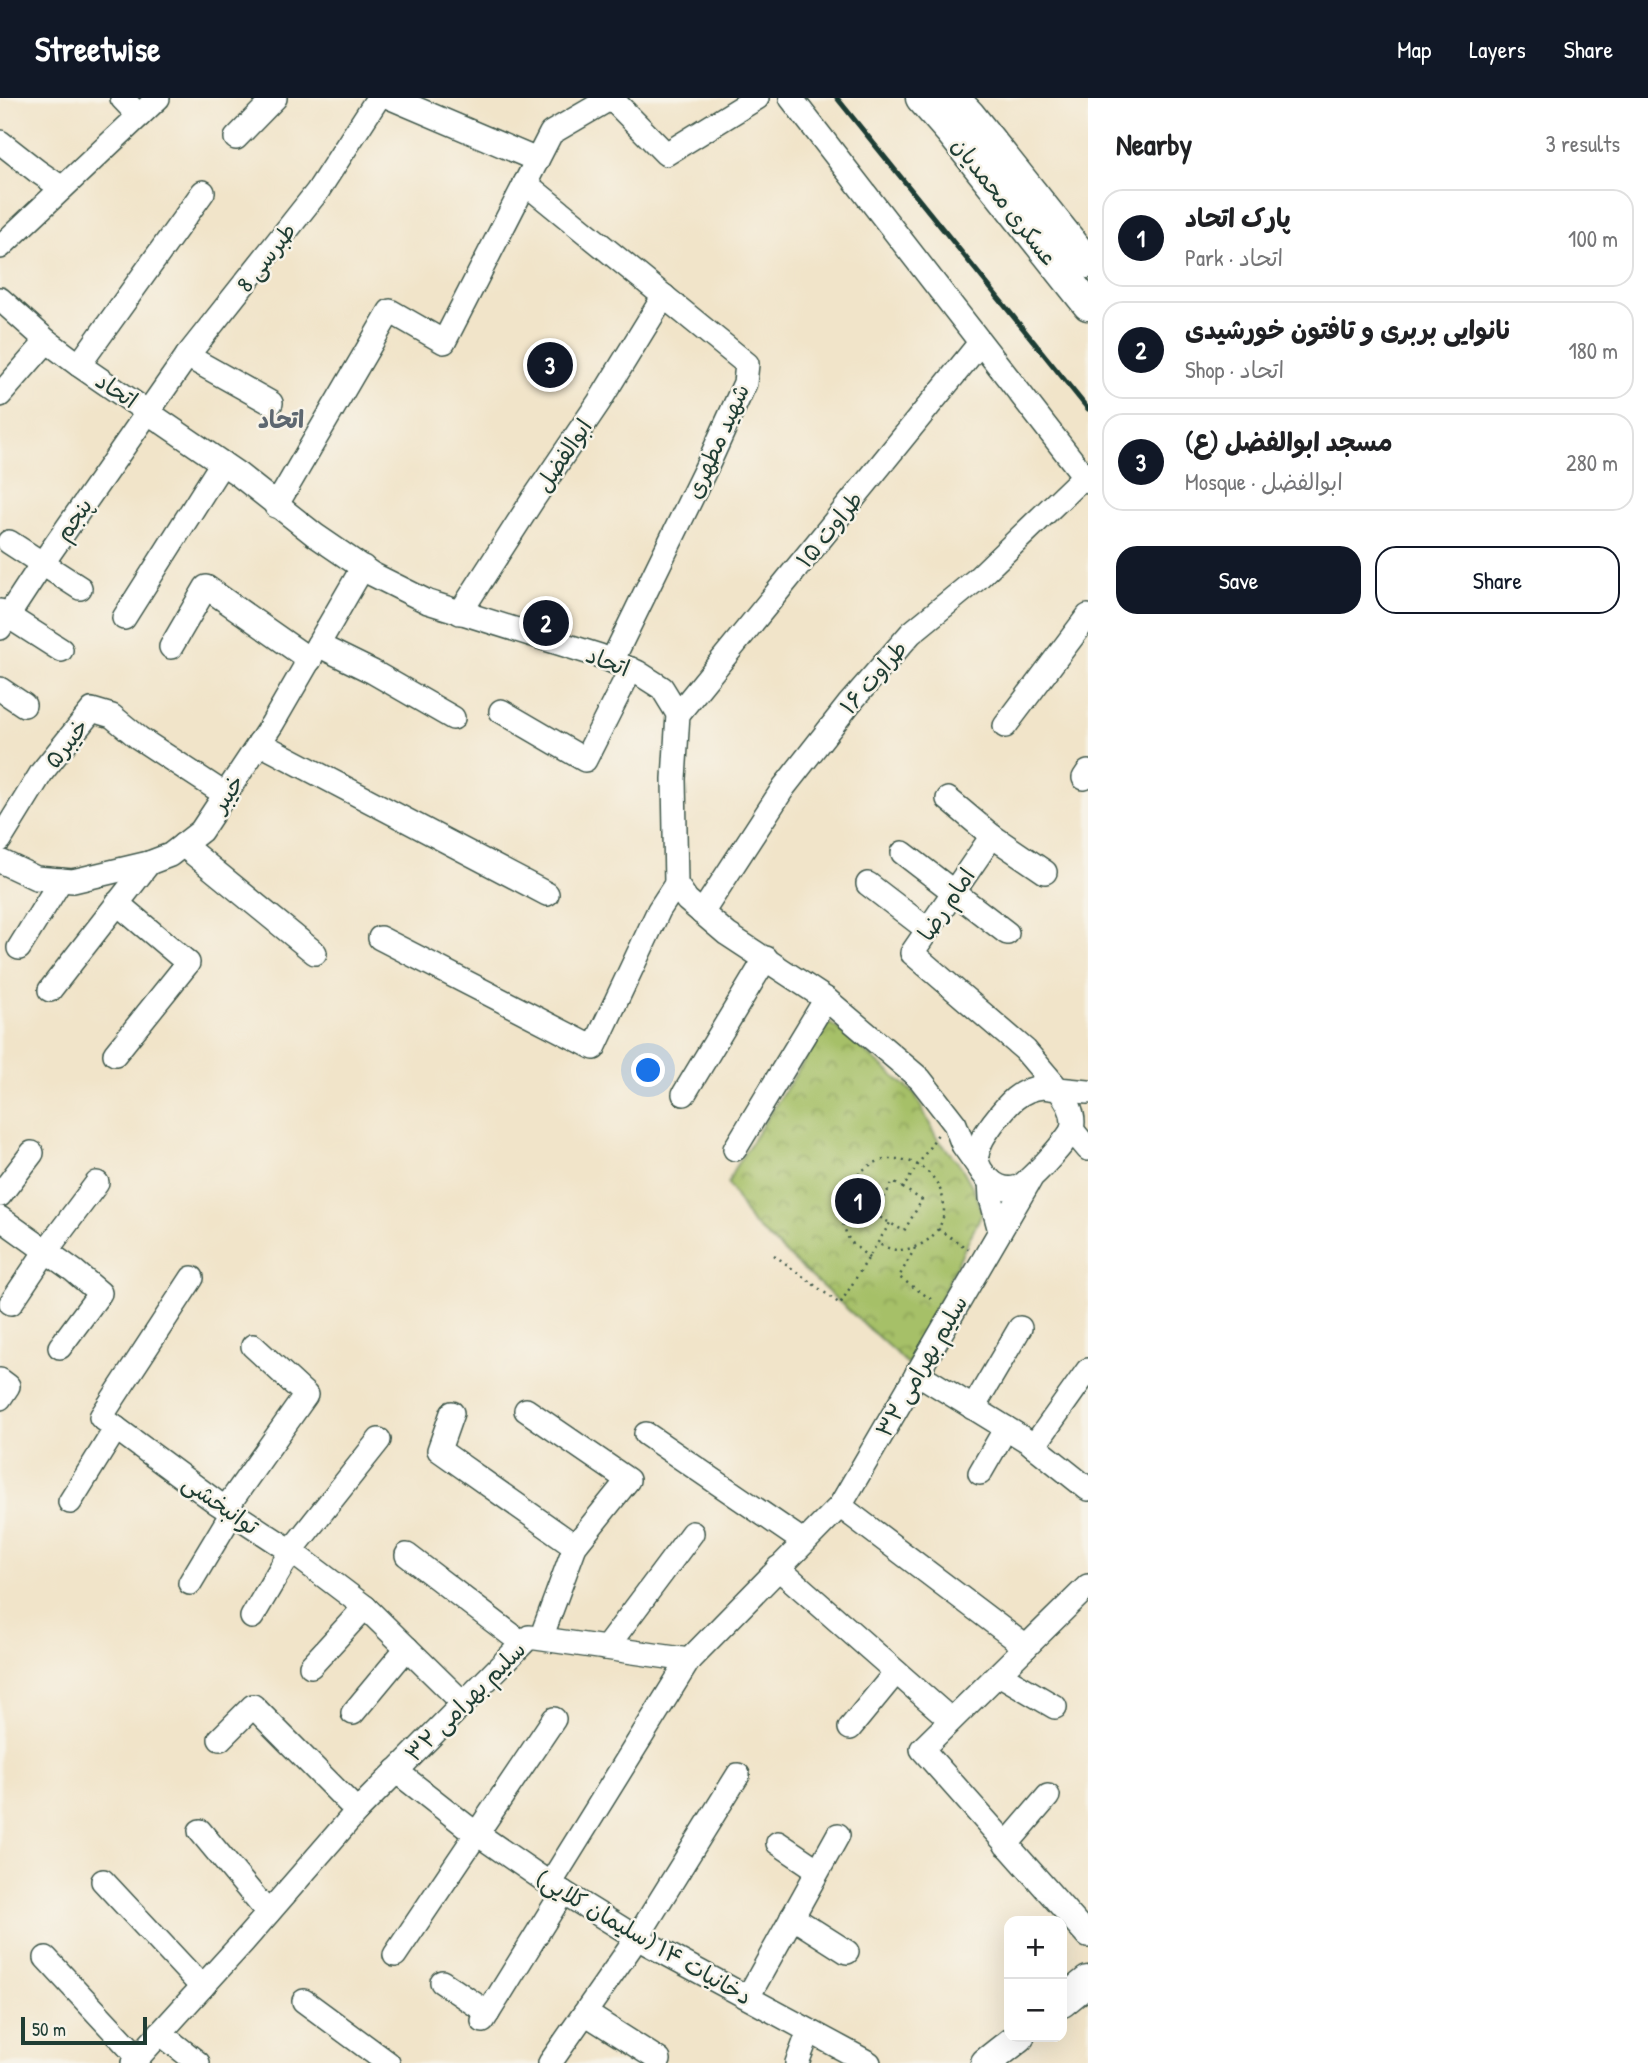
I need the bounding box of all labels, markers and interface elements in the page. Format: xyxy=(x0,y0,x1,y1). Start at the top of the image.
text: Streetwise xyxy=(35,27,160,71)
text: Map xyxy=(1397,33,1431,65)
text: Layers xyxy=(1469,33,1526,65)
text: Share xyxy=(1564,33,1613,65)
text: Nearby xyxy=(1116,124,1192,164)
text: 3 results xyxy=(1545,128,1620,159)
street label: عسکری محمدیان xyxy=(945,130,1065,272)
text: پارک اتحاد xyxy=(1185,200,1291,235)
street label: طبرسی 8 xyxy=(229,216,303,298)
text: 1 xyxy=(1137,223,1145,254)
text: 100 m xyxy=(1568,223,1618,254)
text: Park · اتحاد xyxy=(1185,242,1283,273)
text: نانوایی بربری و تافتون خورشیدی xyxy=(1185,312,1512,347)
text: 2 xyxy=(1136,335,1146,366)
text: 180 m xyxy=(1568,335,1618,366)
pin: 3 xyxy=(527,339,573,391)
text: Shop · اتحاد xyxy=(1185,354,1284,385)
street label: اتحاد xyxy=(90,365,144,415)
street label: شهید مطهری xyxy=(678,379,756,503)
district label: اتحاد xyxy=(258,403,304,435)
street label: ابوالفضل xyxy=(527,412,599,498)
text: مسجد ابوالفضل (ع) xyxy=(1185,424,1393,459)
text: 3 xyxy=(1136,447,1146,478)
text: 280 m xyxy=(1566,447,1618,478)
text: Mosque · ابوالفضل xyxy=(1185,466,1343,497)
street label: طراوت ۱۵ xyxy=(789,484,869,574)
street label: پنجم xyxy=(47,491,101,549)
button: Save xyxy=(1116,546,1361,614)
button: Share xyxy=(1375,546,1620,614)
pin: 2 xyxy=(523,597,569,649)
street label: طراوت ۱۶ xyxy=(832,634,914,720)
street label: اتحاد xyxy=(582,639,634,683)
street label: خیبر۵ xyxy=(37,712,95,774)
street label: خیبر xyxy=(202,768,251,820)
street label: امام رضا xyxy=(910,861,984,948)
your location xyxy=(631,1053,665,1087)
pin: 1 xyxy=(835,1175,881,1227)
street label: سلیم بهرامی ۳۲ xyxy=(868,1289,977,1444)
street label: توانبخشی xyxy=(177,1467,266,1542)
street label: سلیم بهرامی ۳۲ xyxy=(398,1634,534,1770)
street label: دخانیات ۱۴ (سلیمان کلایی) xyxy=(530,1862,758,2012)
map controls xyxy=(1004,1916,1067,2042)
button: + xyxy=(1004,1916,1067,1979)
button: − xyxy=(1004,1979,1067,2042)
scale bar xyxy=(21,2014,147,2046)
text: 50 m xyxy=(32,2016,66,2042)

